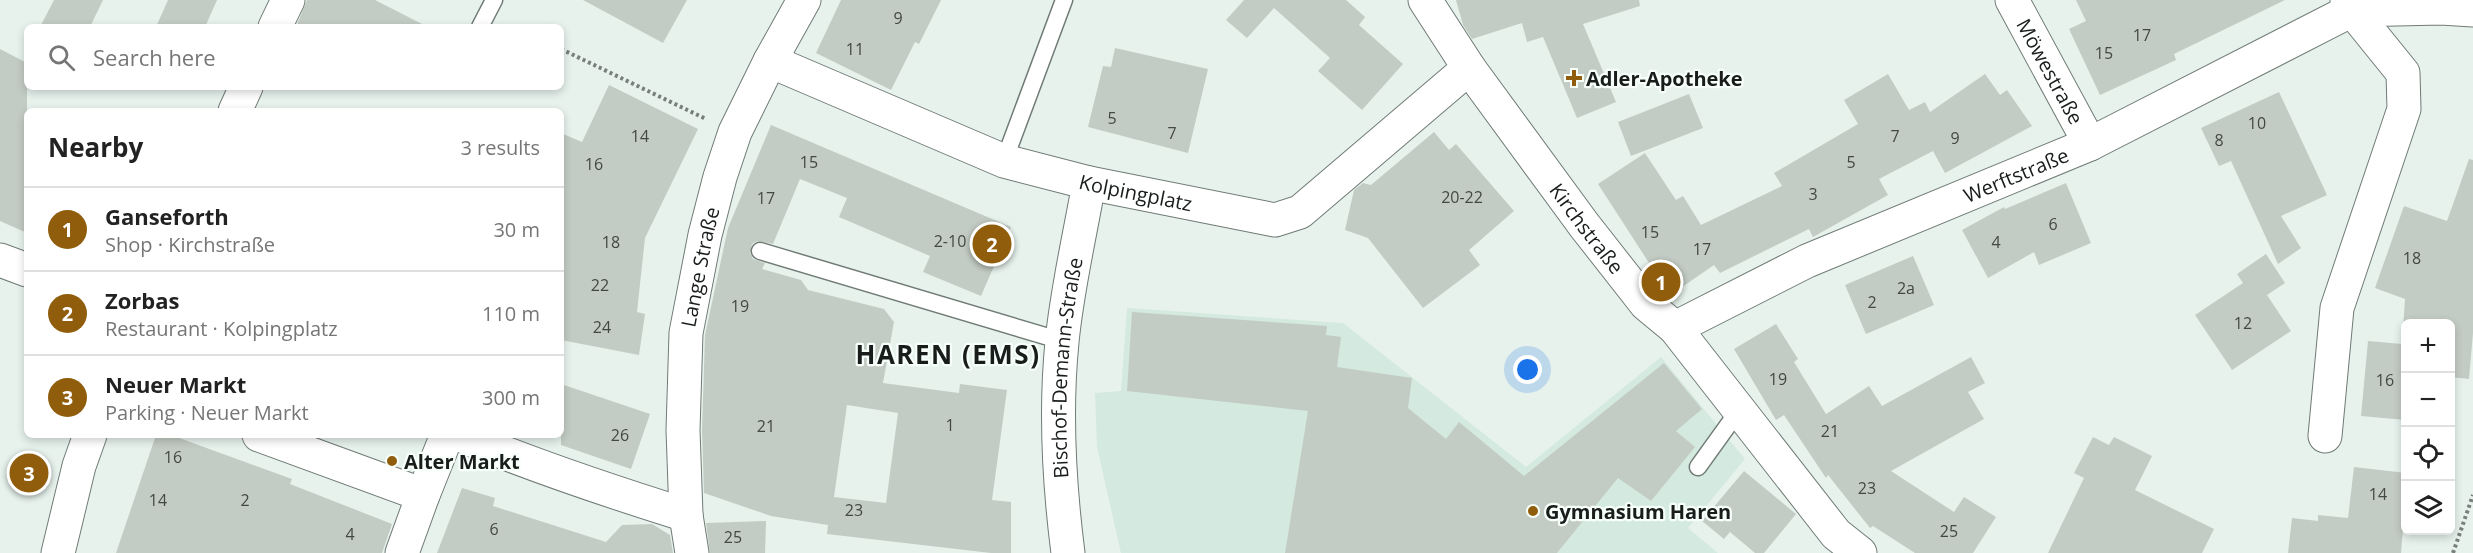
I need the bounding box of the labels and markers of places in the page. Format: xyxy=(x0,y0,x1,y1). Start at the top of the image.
place label: Adler-Apotheke xyxy=(1586,65,1743,92)
marker: Adler-Apotheke xyxy=(1567,71,1581,85)
pin: 2 xyxy=(972,222,1012,266)
pin: 1 xyxy=(1642,260,1680,304)
place label: Alter Markt xyxy=(404,448,520,475)
pin: 3 xyxy=(9,450,48,496)
marker: Alter Markt xyxy=(385,454,399,468)
place label: Gymnasium Haren xyxy=(1545,498,1731,525)
marker: Gymnasium Haren xyxy=(1526,504,1540,518)

